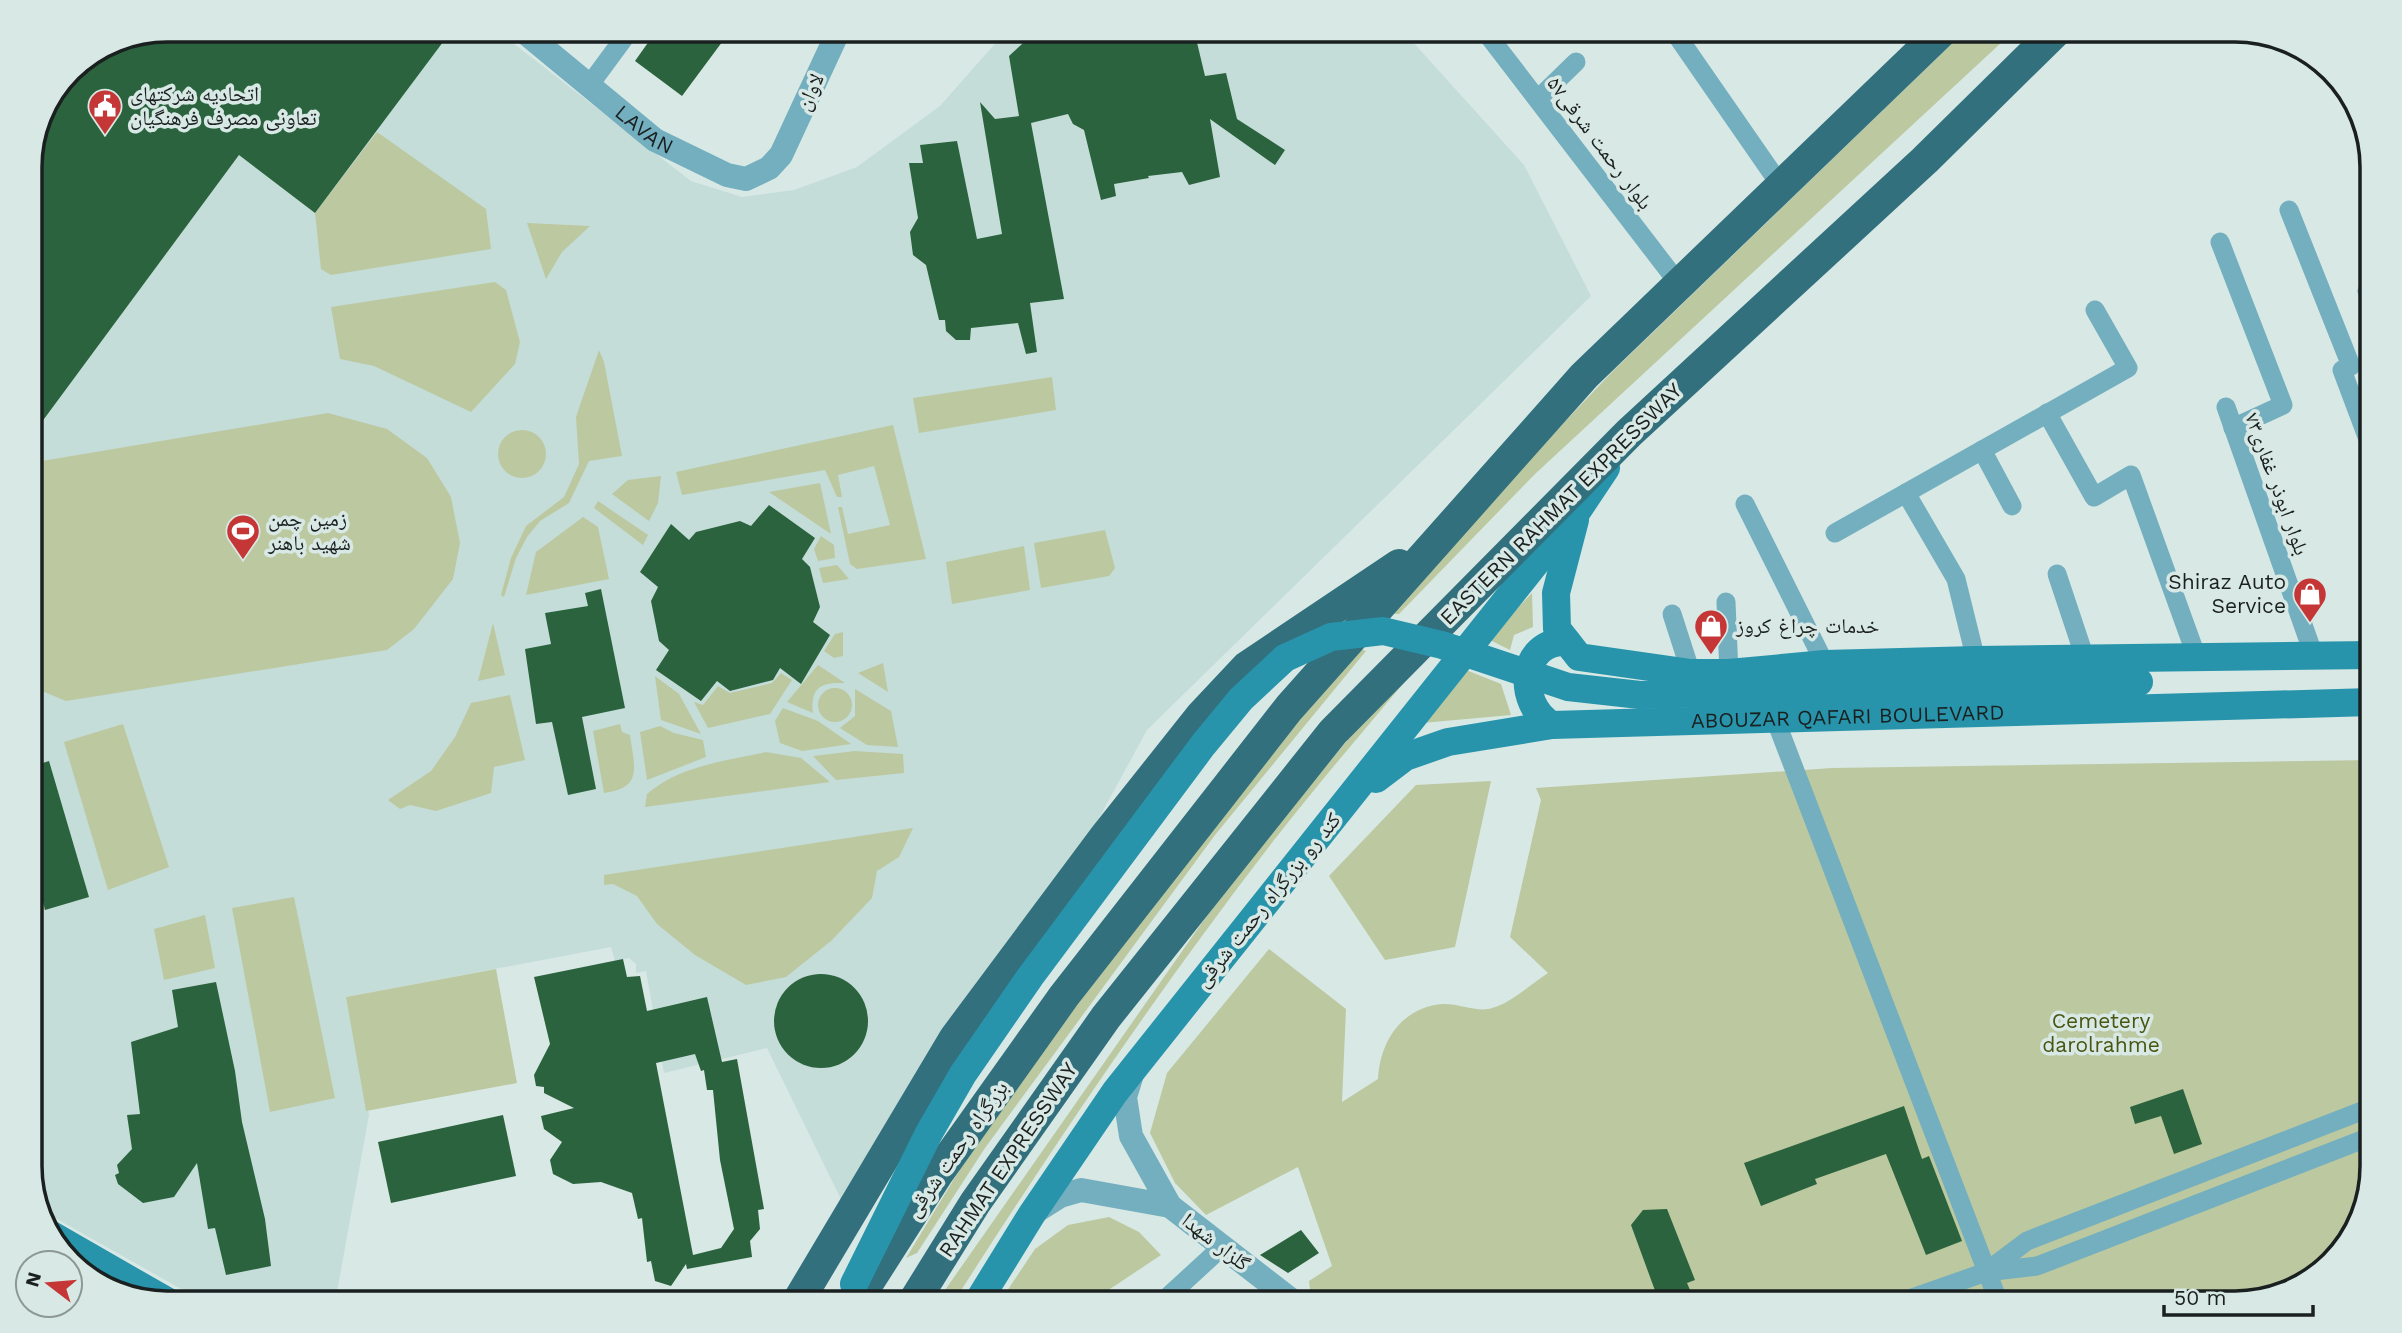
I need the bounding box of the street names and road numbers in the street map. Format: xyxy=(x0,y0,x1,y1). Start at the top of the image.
street label: لاوان xyxy=(790,69,829,114)
street label: ۵۷بلوار رحمت شرقی xyxy=(1542,71,1658,215)
street label: LAVAN xyxy=(610,99,678,159)
street label: EASTERN RAHMAT EXPRESSWAY xyxy=(1434,377,1687,630)
street label: بلوار ابوذر غفاری۷۳ xyxy=(2240,409,2315,558)
street label: ABOUZAR QAFARI BOULEVARD xyxy=(1690,699,2005,733)
street label: کند رو بزرگراه رحمت شرقی xyxy=(1190,807,1347,993)
street label: RAHMAT EXPRESSWAY xyxy=(933,1058,1082,1262)
street label: بزرگراه رحمت شرقی xyxy=(900,1076,1014,1222)
street label: گلزار شهدا xyxy=(1177,1207,1255,1276)

